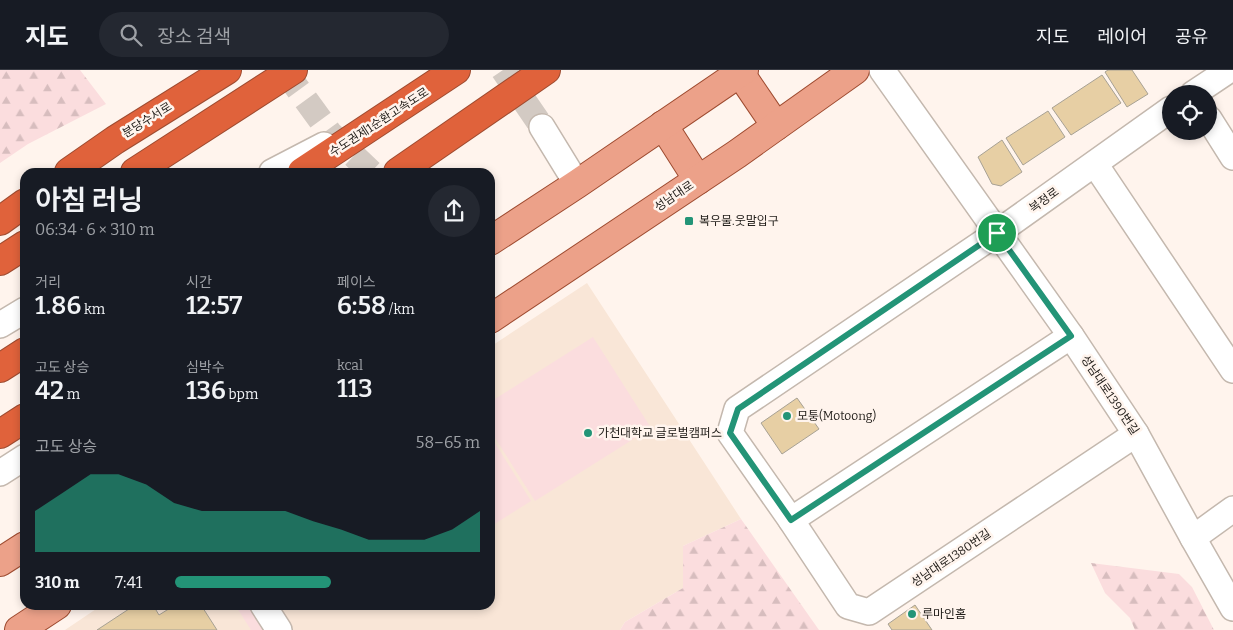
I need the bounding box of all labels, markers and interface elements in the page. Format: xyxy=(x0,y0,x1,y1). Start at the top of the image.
search box xyxy=(99,12,449,57)
icon: search xyxy=(117,21,145,49)
text: 지도 xyxy=(25,23,69,51)
text: 장소 검색 xyxy=(157,25,231,48)
text: 지도 xyxy=(1036,26,1069,48)
text: 레이어 xyxy=(1097,26,1147,48)
text: 공유 xyxy=(1175,26,1208,48)
street label: 수도권제1순환고속도로 xyxy=(327,85,431,159)
map controls xyxy=(1162,85,1217,140)
button: locate xyxy=(1162,85,1217,140)
street label: 분당수서로 xyxy=(120,99,174,141)
street label: 성남대로 xyxy=(652,178,696,214)
text: 아침 러닝 xyxy=(35,184,143,217)
button: share xyxy=(428,185,480,237)
street label: 복정로 xyxy=(1026,185,1062,215)
pin xyxy=(976,212,1018,254)
place label: 복우물.웃말입구 xyxy=(699,214,779,228)
marker: 복우물.웃말입구 xyxy=(683,215,695,227)
icon: arrive xyxy=(983,219,1011,247)
text: 06:34 · 6 × 310 m xyxy=(35,220,155,239)
text: 거리 xyxy=(35,274,61,291)
text: 시간 xyxy=(186,274,212,291)
text: 페이스 xyxy=(337,274,376,291)
text: 1.86 xyxy=(35,291,81,321)
text: 12:57 xyxy=(186,291,242,321)
text: 6:58 xyxy=(337,291,386,321)
text: km xyxy=(81,301,105,318)
text: /km xyxy=(386,301,415,318)
street label: 성남대로1390번길 xyxy=(1078,353,1142,437)
text: kcal xyxy=(337,357,363,374)
text: 고도 상승 xyxy=(35,359,89,376)
text: 심박수 xyxy=(186,359,225,376)
text: 113 xyxy=(337,374,373,404)
text: 42 xyxy=(35,376,64,406)
text: 136 xyxy=(186,376,226,406)
text: m xyxy=(64,386,80,403)
text: bpm xyxy=(226,386,258,403)
place label: 모퉁(Motoong) xyxy=(797,408,876,423)
marker: 모퉁(Motoong) xyxy=(781,410,793,422)
place label: 가천대학교 글로벌캠퍼스 xyxy=(598,426,722,440)
marker: 가천대학교 글로벌캠퍼스 xyxy=(582,427,594,439)
text: 58–65 m xyxy=(416,433,480,452)
text: 고도 상승 xyxy=(35,437,97,456)
street label: 성남대로1380번길 xyxy=(909,526,993,590)
text: 310 m xyxy=(35,573,79,592)
text: 7:41 xyxy=(115,573,142,592)
place label: 루마인홈 xyxy=(922,607,966,621)
marker: 루마인홈 xyxy=(906,608,918,620)

